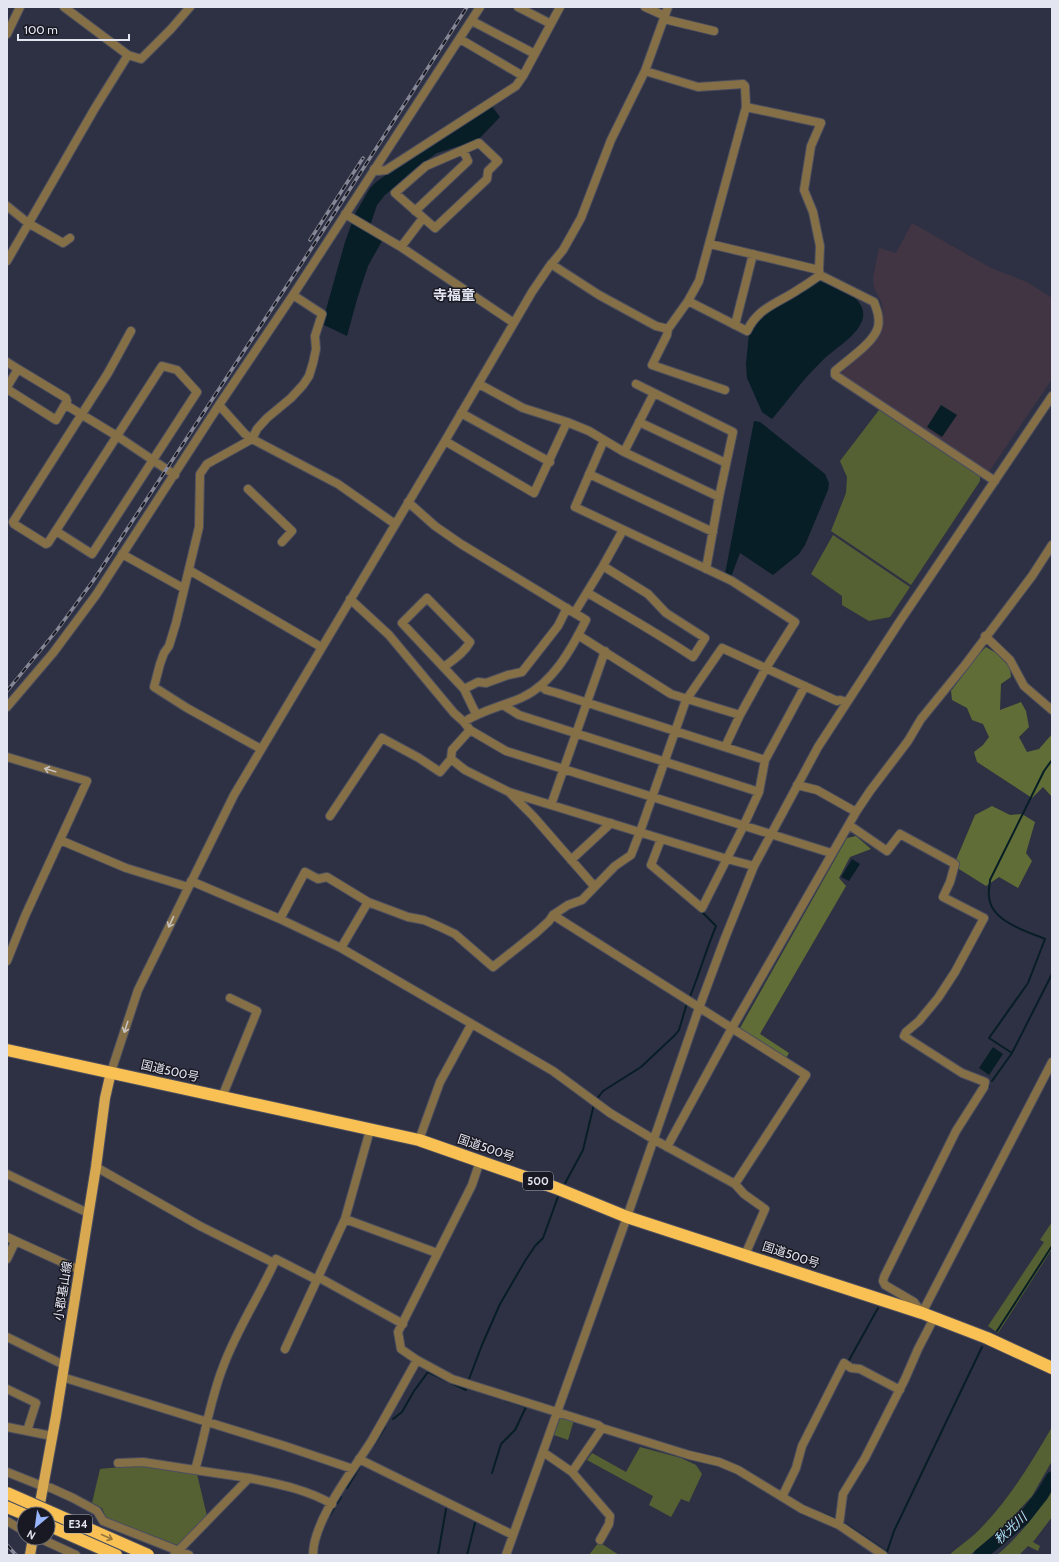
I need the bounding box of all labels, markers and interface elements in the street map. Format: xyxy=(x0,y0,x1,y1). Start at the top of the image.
scale bar xyxy=(18,16,129,42)
text: 100 m xyxy=(24,22,58,37)
district label: 寺福童 xyxy=(433,286,475,304)
one-way arrow xyxy=(44,766,57,773)
one-way arrow xyxy=(167,915,174,927)
one-way arrow xyxy=(122,1020,129,1033)
street label: 国道500号 xyxy=(140,1057,201,1084)
street label: 国道500号 xyxy=(456,1131,517,1164)
road number: 500 xyxy=(523,1172,553,1190)
street label: 国道500号 xyxy=(761,1238,822,1271)
street label: 小郡基山線 xyxy=(50,1260,75,1322)
north arrow xyxy=(16,1506,56,1546)
water label: 秋光川 xyxy=(990,1507,1031,1547)
road number: E34 xyxy=(64,1515,92,1533)
text: N xyxy=(24,1527,38,1543)
one-way arrow xyxy=(100,1533,112,1541)

